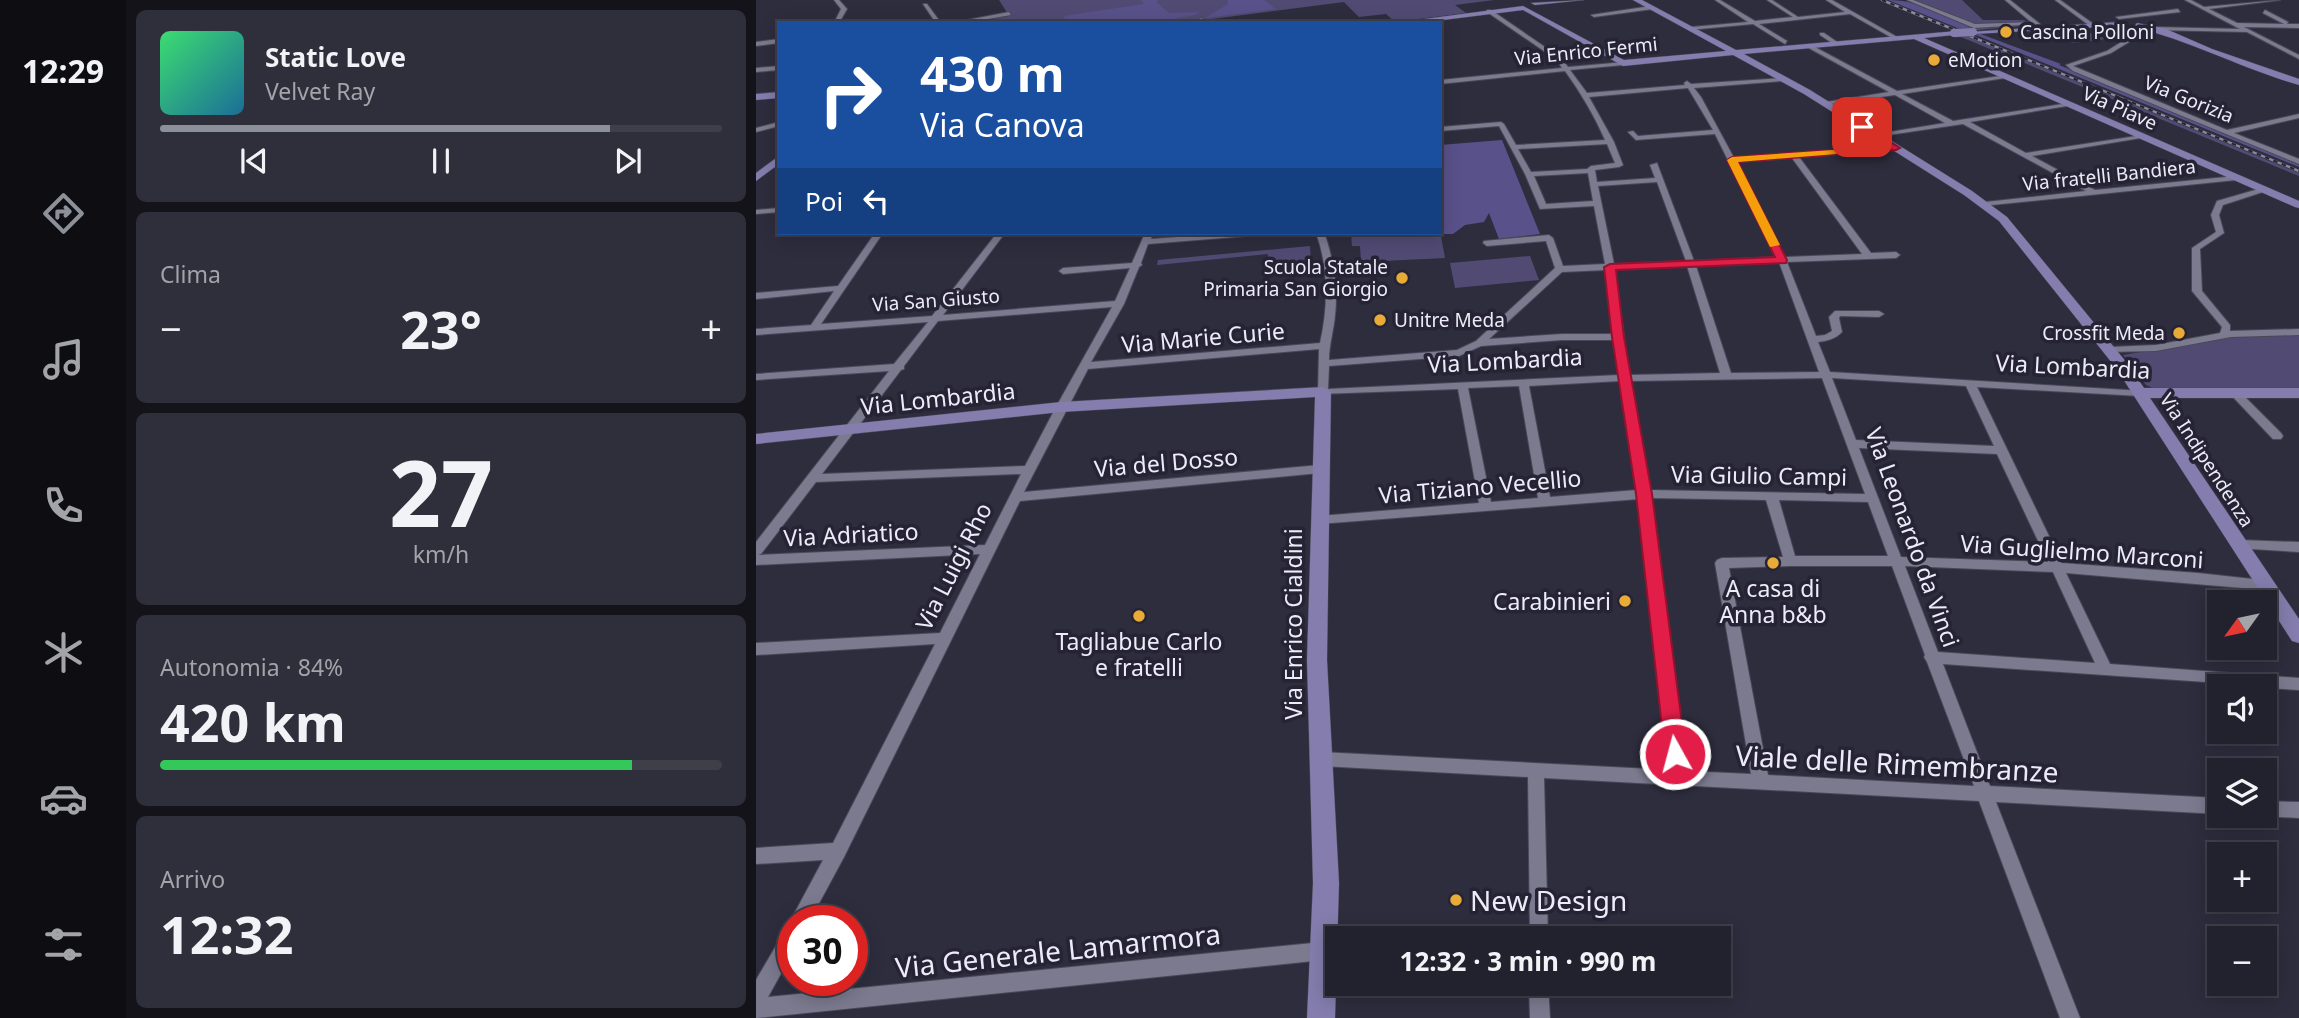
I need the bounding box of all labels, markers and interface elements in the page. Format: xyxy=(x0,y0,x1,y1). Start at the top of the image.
place label: Cascina Polloni xyxy=(2020,19,2154,45)
marker: Cascina Polloni xyxy=(1998,24,2014,40)
street label: Via Enrico Fermi xyxy=(1513,31,1659,71)
text: Static Love xyxy=(265,39,406,75)
text: 430 m xyxy=(920,40,1065,106)
place label: eMotion xyxy=(1948,47,2022,73)
text: 12:29 xyxy=(22,49,104,92)
icon: right xyxy=(805,49,896,140)
marker: eMotion xyxy=(1926,52,1942,68)
street label: Via Gorizia xyxy=(2140,69,2238,129)
text: Velvet Ray xyxy=(265,75,375,107)
street label: Via Piave xyxy=(2078,80,2162,136)
pin xyxy=(1832,97,1892,157)
text: Via Canova xyxy=(920,103,1085,146)
icon: arrive xyxy=(1843,108,1881,146)
icon: previous xyxy=(235,142,273,180)
icon: pause xyxy=(422,142,460,180)
icon: next xyxy=(609,142,647,180)
street label: Via fratelli Bandiera xyxy=(2021,153,2197,197)
icon: left xyxy=(857,182,895,220)
text: Poi xyxy=(805,183,843,219)
icon: directions xyxy=(39,189,88,238)
place label: Scuola Statale Primaria San Giorgio xyxy=(1203,254,1388,302)
text: Clima xyxy=(160,258,221,290)
marker: Scuola Statale Primaria San Giorgio xyxy=(1394,270,1410,286)
street label: Via San Giusto xyxy=(871,283,1001,317)
text: 23° xyxy=(400,293,482,364)
text: − xyxy=(160,302,182,354)
text: + xyxy=(700,302,722,354)
place label: Unitre Meda xyxy=(1394,307,1505,333)
marker: Unitre Meda xyxy=(1372,312,1388,328)
street label: Via Marie Curie xyxy=(1120,314,1286,360)
place label: Crossfit Meda xyxy=(2042,320,2165,346)
marker: Crossfit Meda xyxy=(2171,325,2187,341)
icon: music xyxy=(39,335,88,384)
street label: Via Lombardia xyxy=(1427,340,1583,380)
street label: Via Lombardia xyxy=(1995,346,2151,386)
street label: Via Lombardia xyxy=(859,374,1017,422)
street label: Via Indipendenza xyxy=(2154,388,2260,532)
street label: Via Leonardo da Vinci xyxy=(1858,423,1968,651)
text: 27 xyxy=(389,430,493,554)
street label: Via del Dosso xyxy=(1093,440,1239,484)
street label: Via Giulio Campi xyxy=(1671,457,1847,493)
street label: Via Tiziano Vecellio xyxy=(1377,461,1583,511)
icon: phone xyxy=(39,481,88,530)
street label: Via Luigi Rho xyxy=(907,497,999,635)
street label: Via Adriatico xyxy=(783,514,919,554)
street label: Via Guglielmo Marconi xyxy=(1959,527,2205,575)
street label: Via Enrico Cialdini xyxy=(1277,528,1309,720)
text: km/h xyxy=(413,538,469,570)
marker: A casa di Anna b&b xyxy=(1765,555,1781,571)
place label: A casa di Anna b&b xyxy=(1719,572,1827,630)
place label: Carabinieri xyxy=(1493,585,1611,617)
north arrow xyxy=(2207,590,2277,660)
map controls xyxy=(2207,590,2277,996)
marker: Carabinieri xyxy=(1617,593,1633,609)
marker: Tagliabue Carlo e fratelli xyxy=(1131,608,1147,624)
place label: Tagliabue Carlo e fratelli xyxy=(1056,625,1222,683)
icon: climate xyxy=(39,628,88,677)
text: Autonomia · 84% xyxy=(160,651,343,683)
button: sound xyxy=(2207,674,2277,744)
text: 420 km xyxy=(160,686,346,757)
position arrow xyxy=(1638,717,1712,791)
street label: Viale delle Rimembranze xyxy=(1734,736,2060,790)
button: layers xyxy=(2207,758,2277,828)
icon: car xyxy=(39,774,88,823)
button: + xyxy=(2207,842,2277,912)
text: Arrivo xyxy=(160,863,225,895)
place label: New Design xyxy=(1470,881,1627,919)
marker: New Design xyxy=(1448,892,1464,908)
text: 12:32 xyxy=(160,898,294,969)
speed limit sign: 30 xyxy=(777,905,868,996)
street label: Via Generale Lamarmora xyxy=(893,914,1223,986)
icon: filters xyxy=(39,920,88,969)
button: − xyxy=(2207,926,2277,996)
text: 12:32 · 3 min · 990 m xyxy=(1400,943,1656,979)

